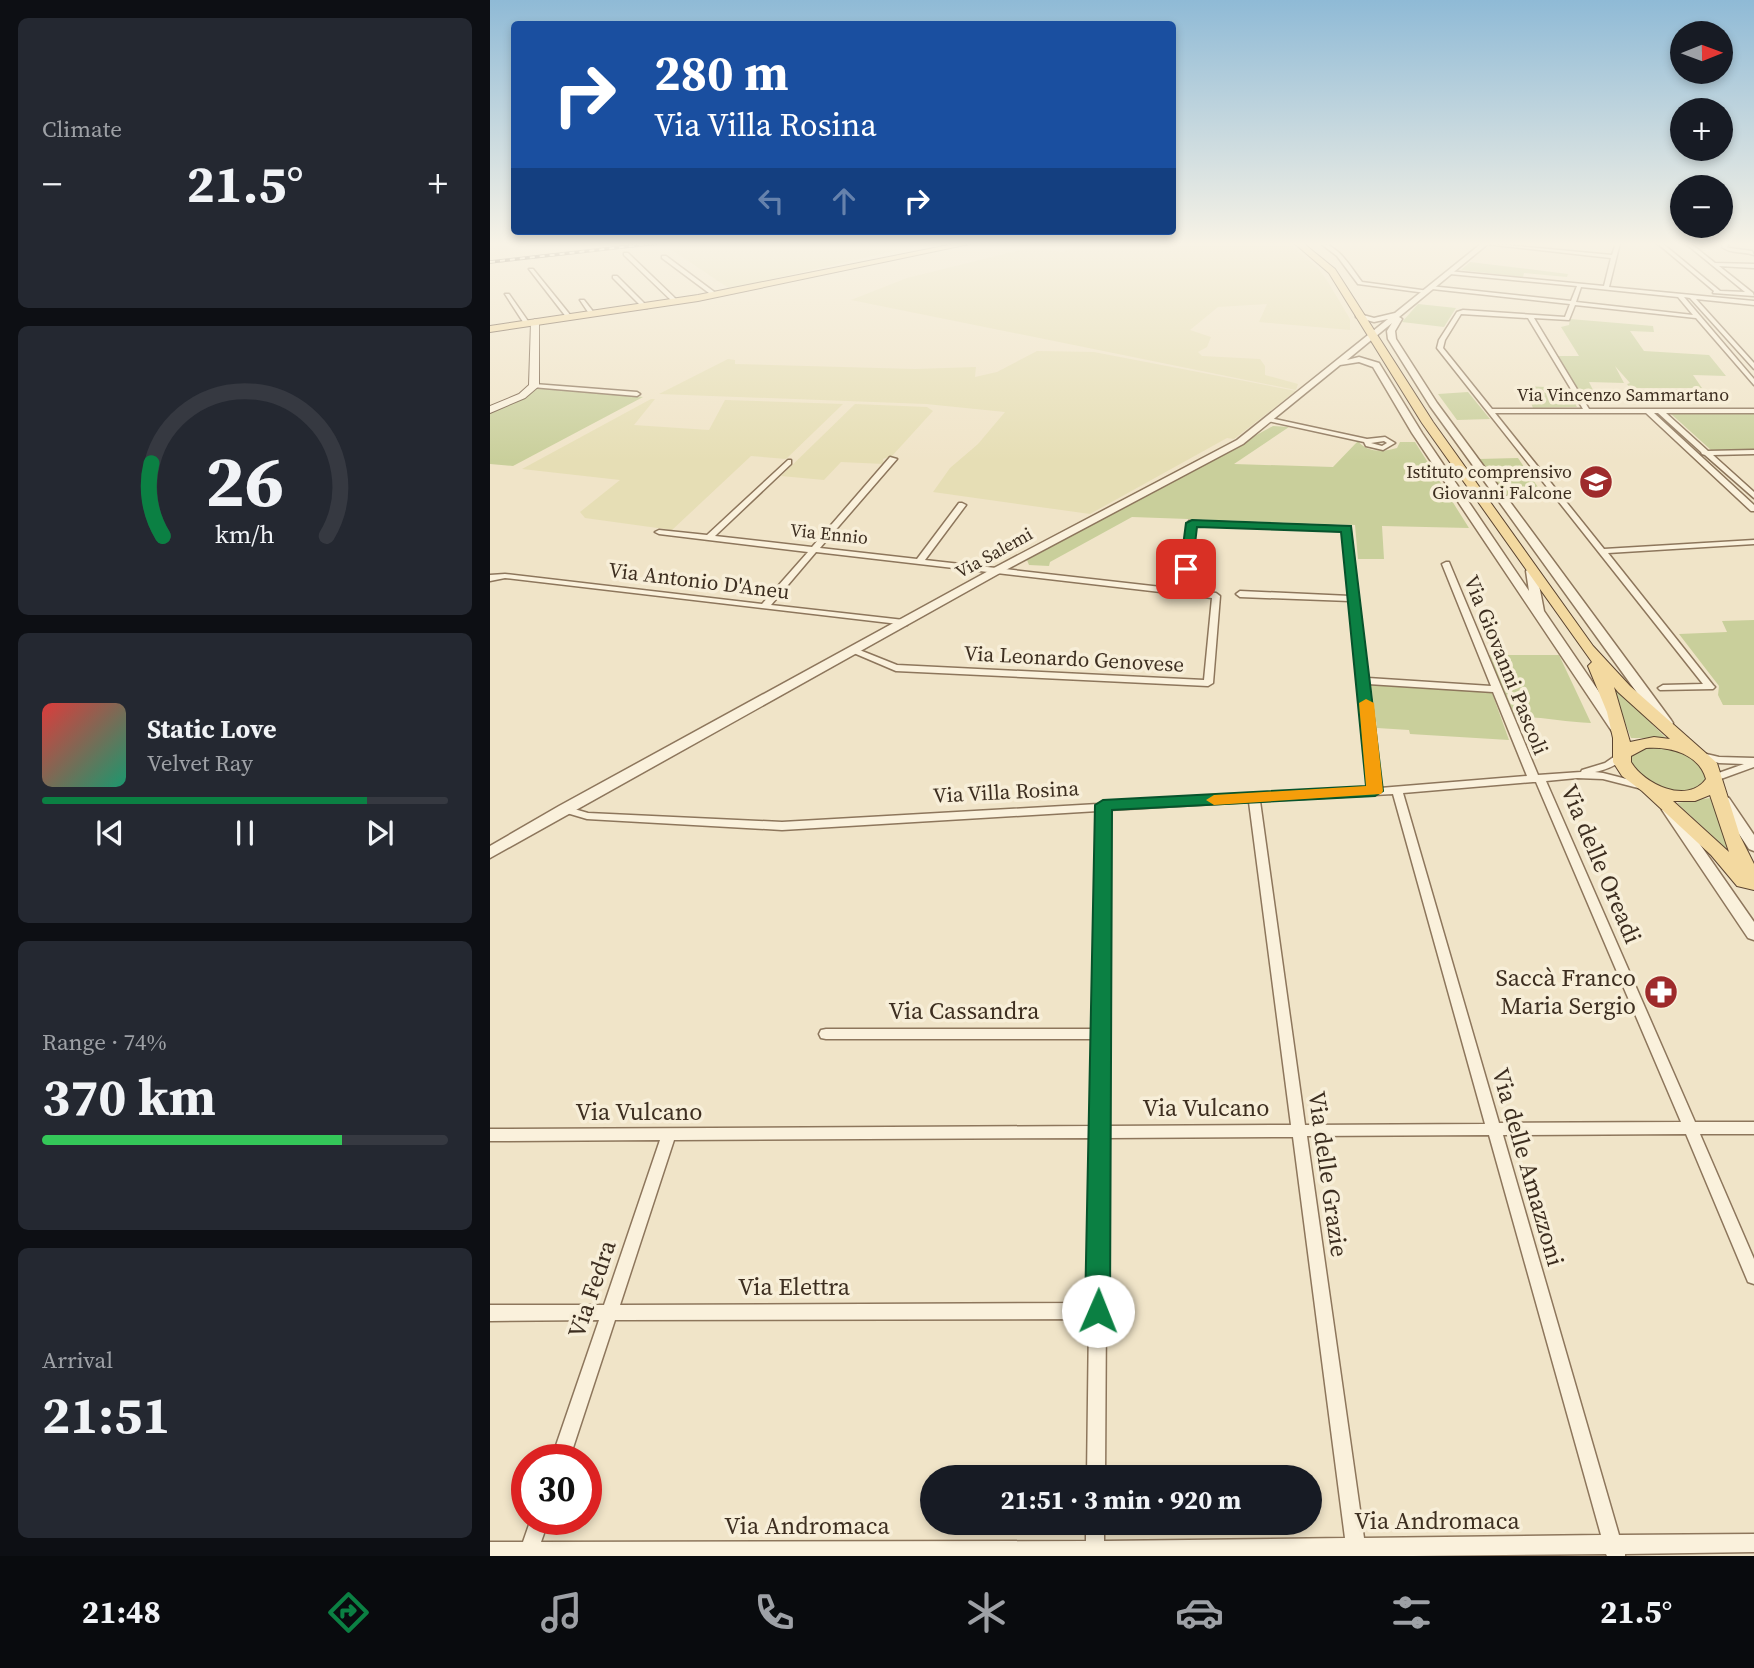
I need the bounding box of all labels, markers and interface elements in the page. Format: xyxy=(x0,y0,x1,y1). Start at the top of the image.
north arrow xyxy=(1670,21,1732,84)
map controls xyxy=(1670,21,1733,238)
text: 280 m xyxy=(654,39,789,106)
icon: right xyxy=(539,49,630,140)
button: + xyxy=(1670,98,1733,161)
text: Via Villa Rosina xyxy=(654,103,877,147)
text: Climate xyxy=(42,113,122,145)
text: 21.5° xyxy=(186,148,304,219)
text: − xyxy=(42,158,62,210)
text: + xyxy=(428,158,448,210)
button: − xyxy=(1670,175,1733,238)
icon: left xyxy=(752,182,790,220)
icon: ahead xyxy=(825,182,863,220)
icon: right xyxy=(898,182,936,220)
street label: Via Vincenzo Sammartano xyxy=(1517,382,1729,407)
text: 26 xyxy=(206,432,284,531)
place label: Istituto comprensivo Giovanni Falcone xyxy=(1406,459,1572,505)
school or university icon: Istituto comprensivo Giovanni Falcone xyxy=(1577,463,1615,501)
text: km/h xyxy=(215,517,275,551)
street label: Via Ennio xyxy=(789,517,869,550)
street label: Via Salemi xyxy=(951,521,1037,584)
pin xyxy=(1156,539,1216,599)
icon: arrive xyxy=(1167,550,1205,588)
street label: Via Antonio D'Aneu xyxy=(607,555,791,606)
street label: Via Giovanni Pascoli xyxy=(1457,571,1556,759)
street label: Via Leonardo Genovese xyxy=(963,638,1185,679)
text: Static Love xyxy=(147,711,276,747)
text: Velvet Ray xyxy=(147,747,253,779)
street label: Via Villa Rosina xyxy=(932,773,1080,810)
street label: Via delle Oreadi xyxy=(1553,779,1650,949)
icon: previous xyxy=(91,814,129,852)
icon: pause xyxy=(226,814,264,852)
icon: next xyxy=(361,814,399,852)
place label: Saccà Franco Maria Sergio xyxy=(1495,961,1636,1022)
pharmacy icon: Saccà Franco Maria Sergio xyxy=(1642,973,1680,1011)
street label: Via Cassandra xyxy=(889,994,1040,1027)
text: Range · 74% xyxy=(42,1026,167,1058)
text: 370 km xyxy=(42,1061,216,1132)
street label: Via delle Amazzoni xyxy=(1484,1064,1573,1270)
street label: Via delle Grazie xyxy=(1301,1089,1356,1259)
street label: Via Vulcano xyxy=(1142,1091,1270,1124)
street label: Via Vulcano xyxy=(575,1095,703,1128)
street label: Via Fedra xyxy=(559,1235,624,1342)
street label: Via Elettra xyxy=(738,1270,851,1303)
position arrow xyxy=(1061,1274,1135,1348)
text: Arrival xyxy=(42,1344,113,1376)
text: 21:51 xyxy=(42,1379,170,1450)
speed limit sign: 30 xyxy=(511,1444,602,1535)
text: 21:51 · 3 min · 920 m xyxy=(1001,1482,1241,1518)
street label: Via Andromaca xyxy=(1354,1504,1520,1537)
street label: Via Andromaca xyxy=(724,1509,890,1542)
icon: directions xyxy=(324,1588,373,1637)
icon: music xyxy=(537,1588,586,1637)
icon: phone xyxy=(750,1588,799,1637)
icon: climate xyxy=(962,1588,1011,1637)
icon: car xyxy=(1175,1588,1224,1637)
icon: filters xyxy=(1387,1588,1436,1637)
text: 21:48 xyxy=(82,1590,161,1634)
text: 21.5° xyxy=(1600,1590,1672,1634)

